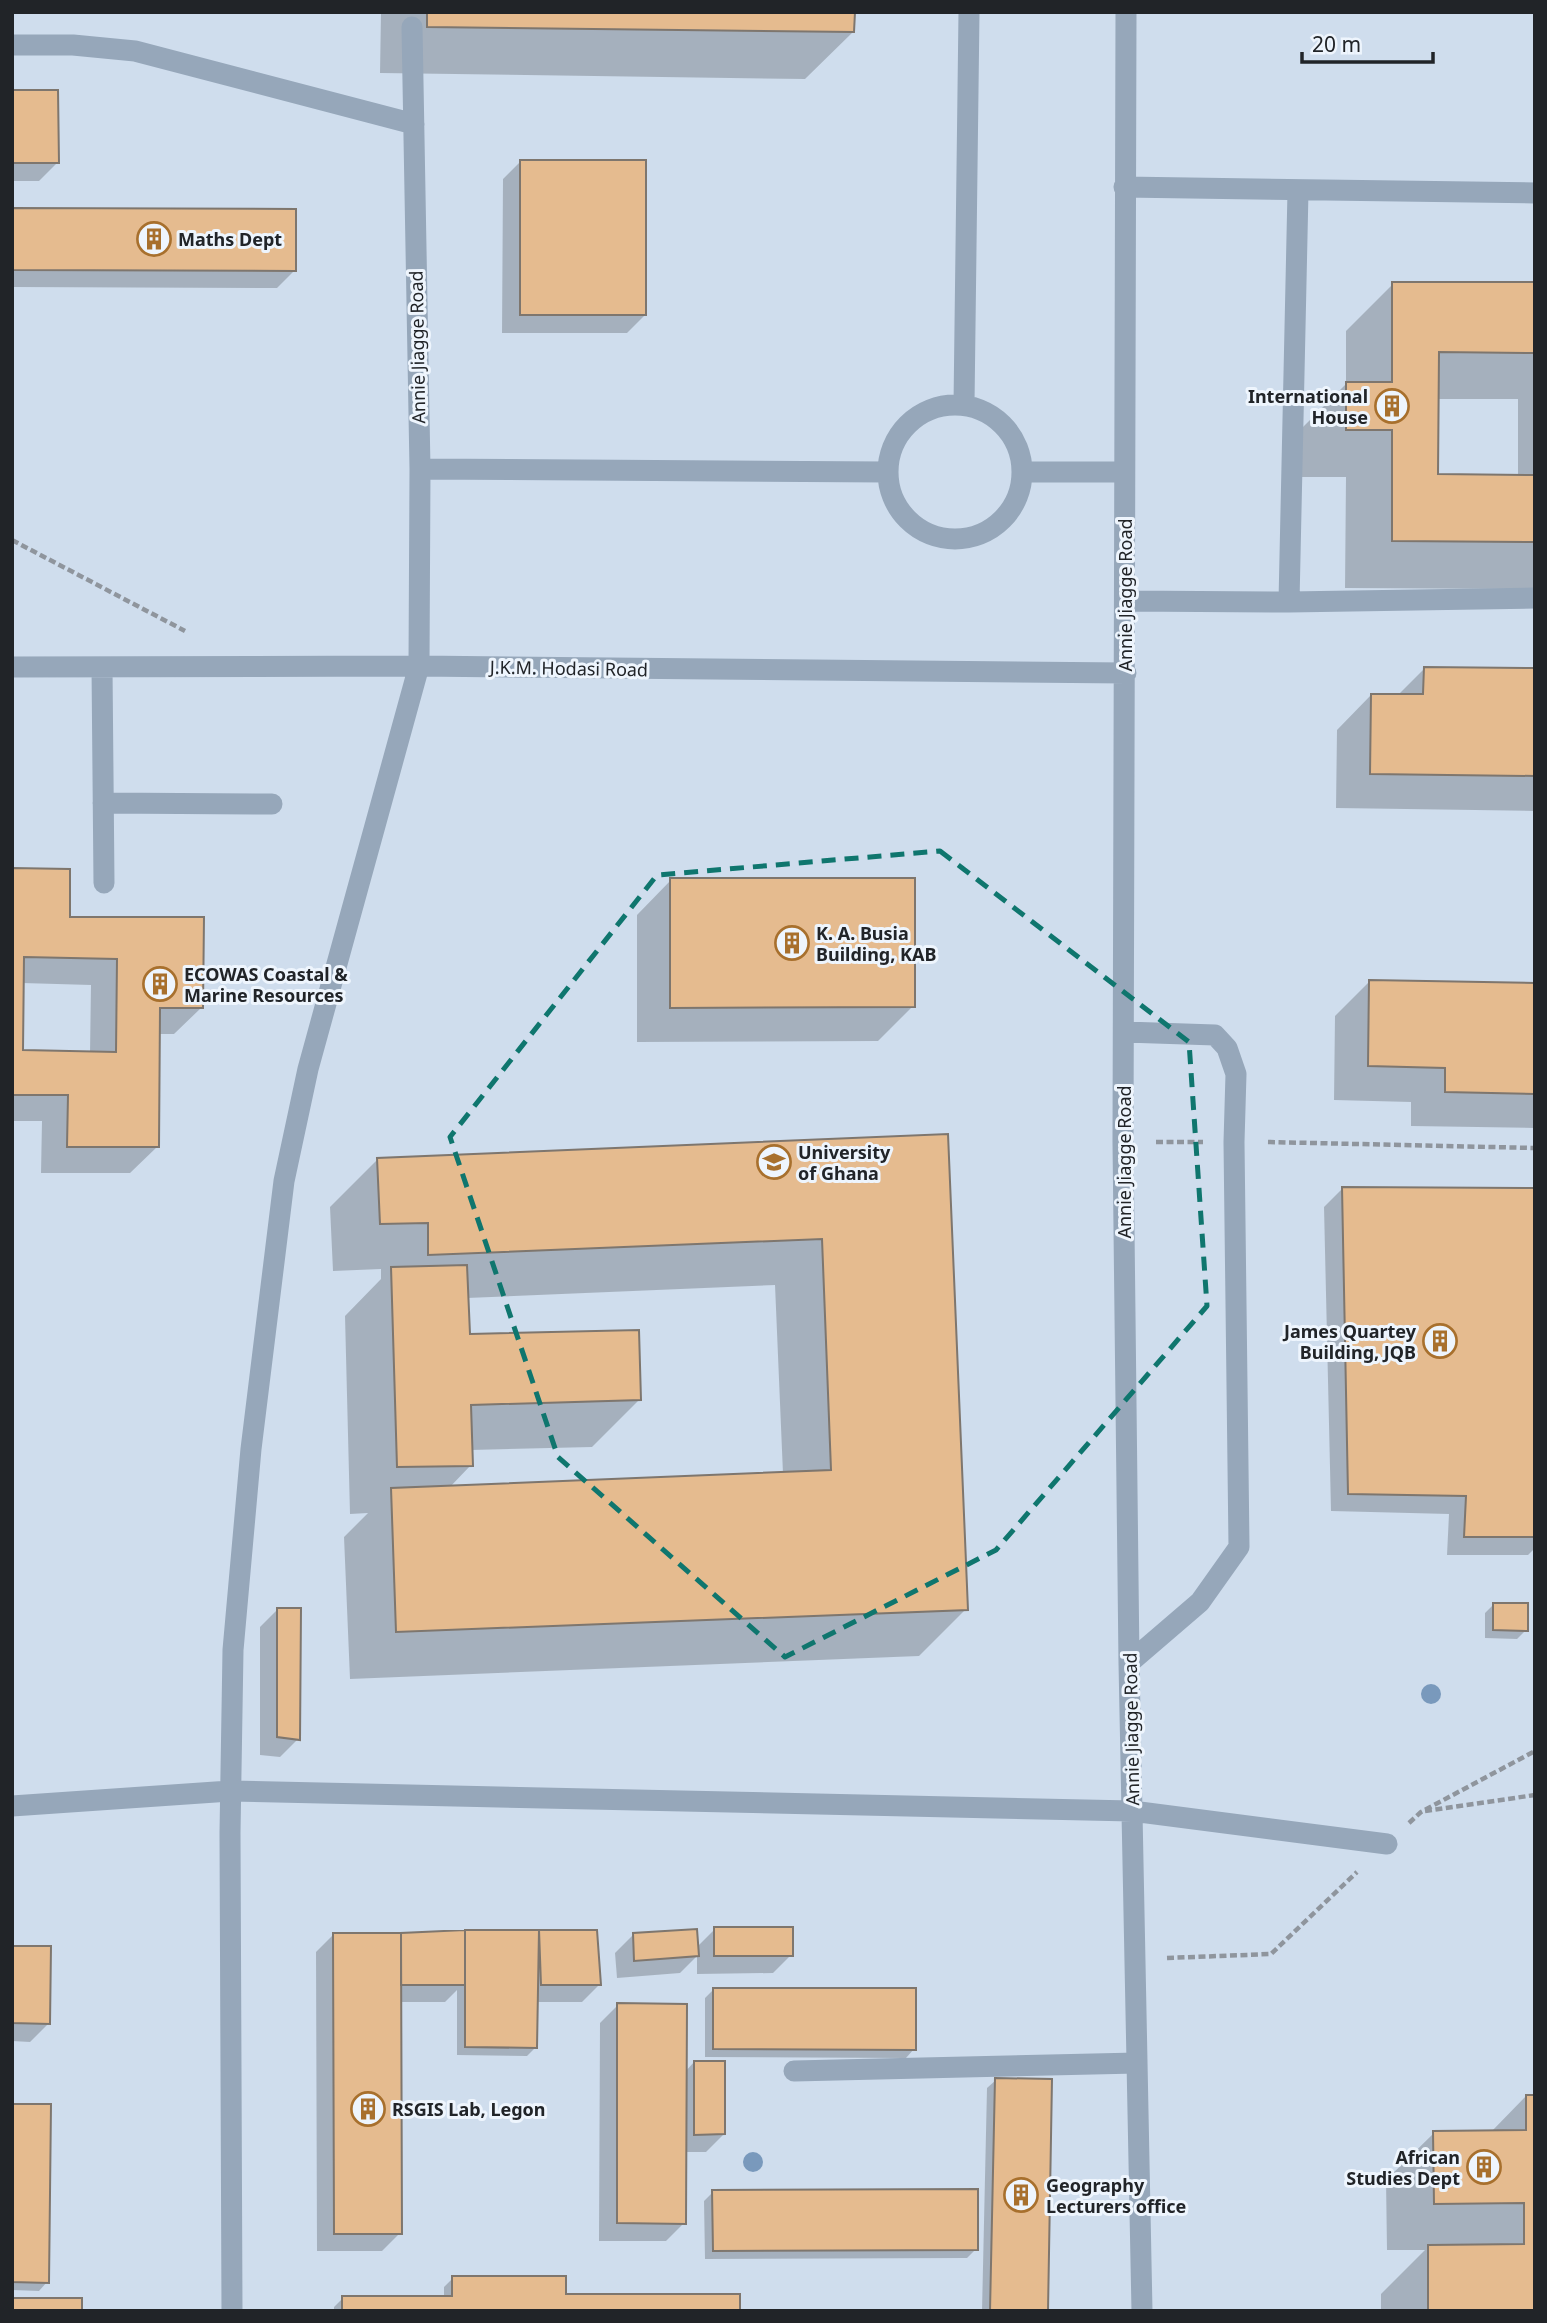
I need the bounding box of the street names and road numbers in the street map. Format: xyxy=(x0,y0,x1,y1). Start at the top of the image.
street label: Annie Jiagge Road xyxy=(404,270,430,424)
street label: Annie Jiagge Road xyxy=(1113,518,1137,672)
street label: J.K.M. Hodasi Road xyxy=(488,655,648,681)
street label: Annie Jiagge Road xyxy=(1112,1085,1136,1239)
street label: Annie Jiagge Road xyxy=(1118,1652,1144,1806)

